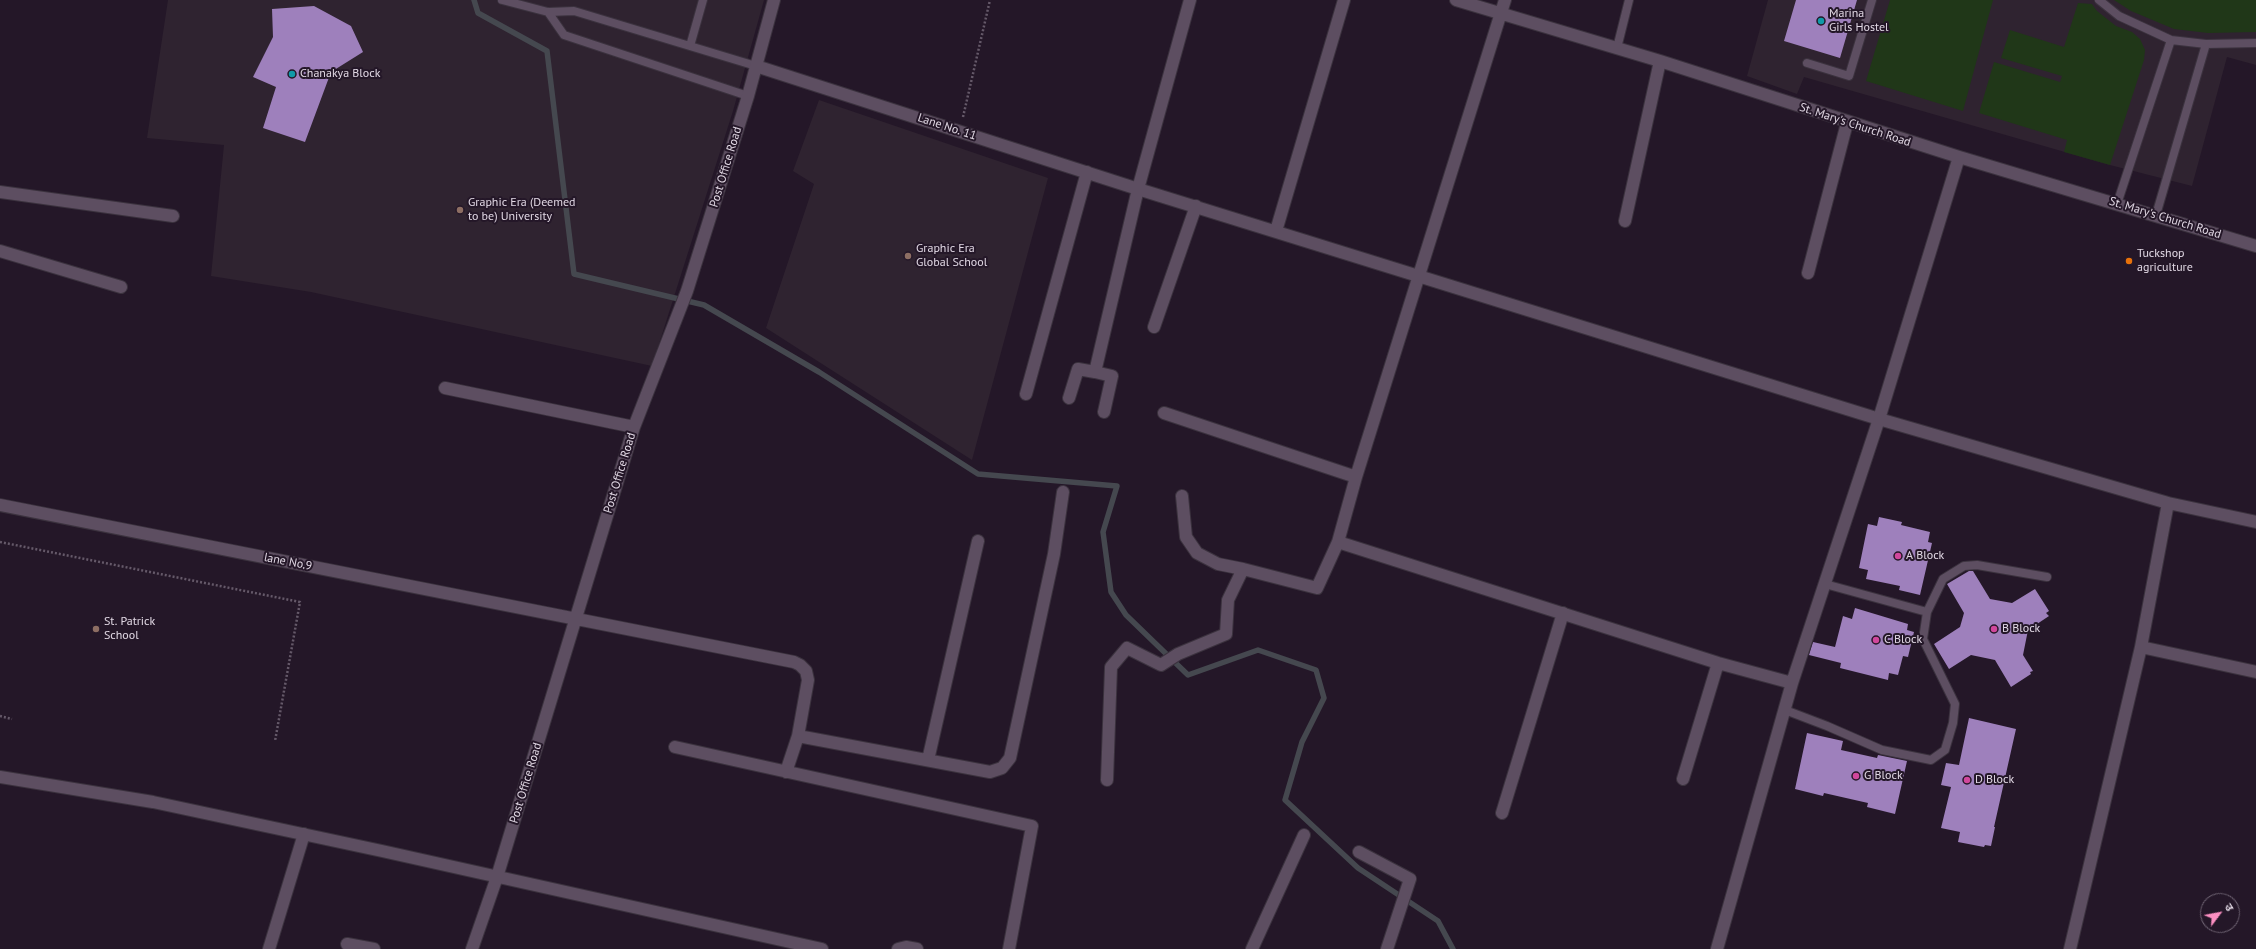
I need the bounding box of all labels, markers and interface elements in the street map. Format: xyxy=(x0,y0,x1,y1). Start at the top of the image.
place label: Marina Girls Hostel xyxy=(1829,7,1888,35)
marker: Marina Girls Hostel xyxy=(1816,16,1826,26)
place label: Chanakya Block xyxy=(300,67,380,81)
marker: Chanakya Block xyxy=(287,69,297,79)
street label: St. Mary's Church Road xyxy=(1798,100,1912,150)
street label: Lane No. 11 xyxy=(916,111,978,143)
street label: Post Office Road xyxy=(707,125,745,209)
street label: St. Mary's Church Road xyxy=(2107,194,2223,242)
place label: Graphic Era (Deemed to be) University xyxy=(468,196,575,224)
marker: Graphic Era (Deemed to be) University xyxy=(455,205,465,215)
place label: Graphic Era Global School xyxy=(916,242,987,270)
place label: Tuckshop agriculture xyxy=(2137,247,2193,275)
marker: Graphic Era Global School xyxy=(903,251,913,261)
marker: Tuckshop agriculture xyxy=(2124,256,2134,266)
street label: Post Office Road xyxy=(601,431,639,515)
place label: A Block xyxy=(1906,549,1944,563)
street label: lane No.9 xyxy=(263,550,313,574)
marker: A Block xyxy=(1893,551,1903,561)
place label: St. Patrick School xyxy=(104,615,155,643)
place label: B Block xyxy=(2002,622,2040,636)
marker: St. Patrick School xyxy=(91,624,101,634)
marker: B Block xyxy=(1989,624,1999,634)
place label: C Block xyxy=(1884,633,1922,647)
marker: C Block xyxy=(1871,635,1881,645)
street label: Post Office Road xyxy=(507,741,545,825)
place label: G Block xyxy=(1864,769,1903,783)
marker: G Block xyxy=(1851,771,1861,781)
place label: D Block xyxy=(1975,773,2014,787)
marker: D Block xyxy=(1962,775,1972,785)
north arrow xyxy=(2200,893,2240,933)
text: उ xyxy=(2222,901,2237,914)

